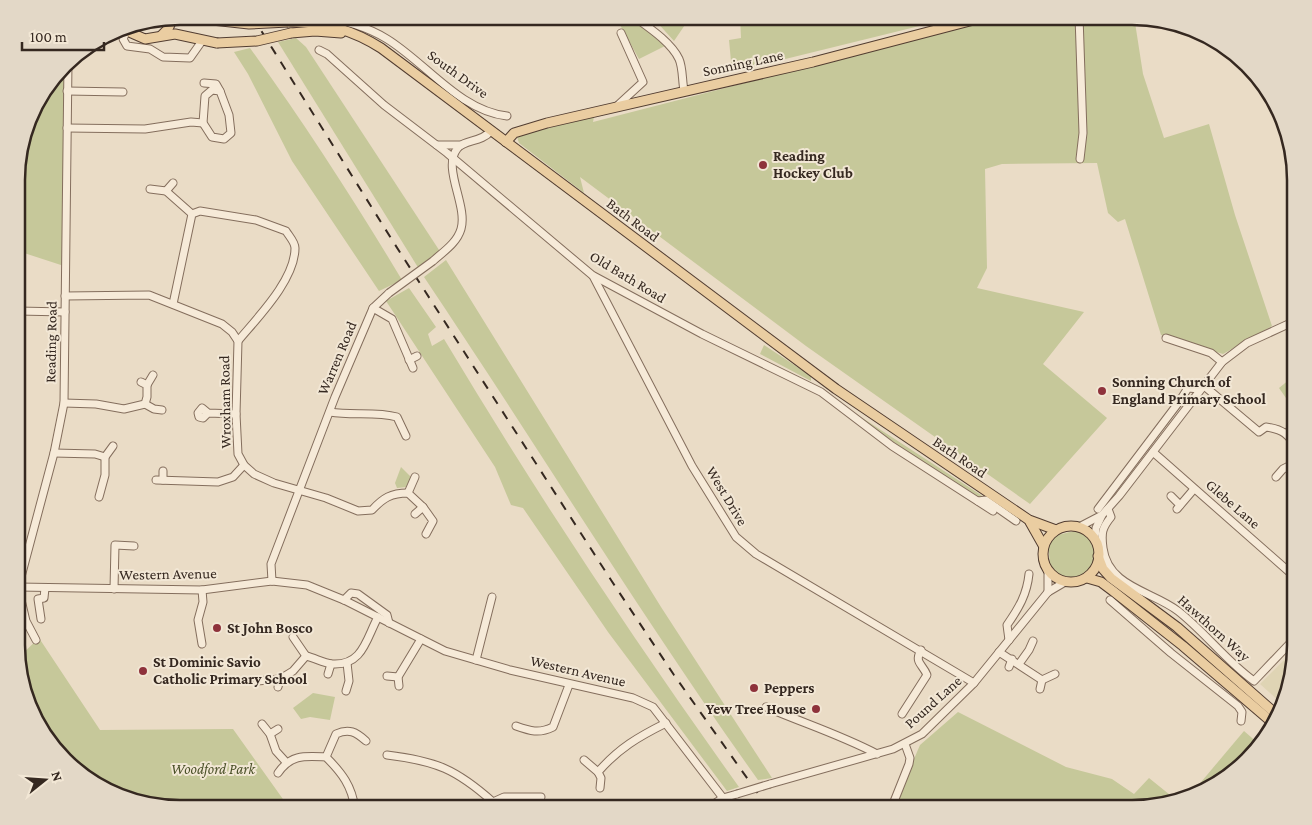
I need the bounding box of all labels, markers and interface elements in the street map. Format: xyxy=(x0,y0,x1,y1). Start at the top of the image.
scale bar xyxy=(22,20,105,52)
text: 100 m xyxy=(30,29,67,45)
street label: South Drive xyxy=(425,47,492,102)
street label: Sonning Lane xyxy=(701,47,785,80)
place label: Reading Hockey Club xyxy=(773,148,853,181)
marker: Reading Hockey Club xyxy=(757,159,769,171)
street label: Bath Road xyxy=(604,195,662,245)
street label: Old Bath Road xyxy=(587,248,669,306)
street label: Reading Road xyxy=(42,301,61,383)
street label: Warren Road xyxy=(314,319,360,397)
street label: Wroxham Road xyxy=(216,355,234,449)
place label: Sonning Church of England Primary School xyxy=(1112,374,1266,407)
marker: Sonning Church of England Primary School xyxy=(1096,385,1108,397)
street label: Bath Road xyxy=(930,433,990,481)
street label: West Drive xyxy=(703,464,751,529)
street label: Glebe Lane xyxy=(1203,476,1264,532)
street label: Western Avenue xyxy=(119,565,217,583)
street label: Hawthorn Way xyxy=(1174,591,1253,665)
place label: St John Bosco xyxy=(227,620,313,636)
marker: St John Bosco xyxy=(211,622,223,634)
street label: Western Avenue xyxy=(529,652,628,690)
place label: St Dominic Savio Catholic Primary School xyxy=(153,654,308,687)
marker: St Dominic Savio Catholic Primary School xyxy=(137,665,149,677)
street label: Pound Lane xyxy=(901,672,965,732)
place label: Peppers xyxy=(764,680,814,696)
marker: Peppers xyxy=(748,682,760,694)
place label: Yew Tree House xyxy=(706,701,806,717)
marker: Yew Tree House xyxy=(810,703,822,715)
north arrow xyxy=(20,755,70,805)
park label: Woodford Park xyxy=(171,761,256,778)
text: N xyxy=(48,769,67,784)

